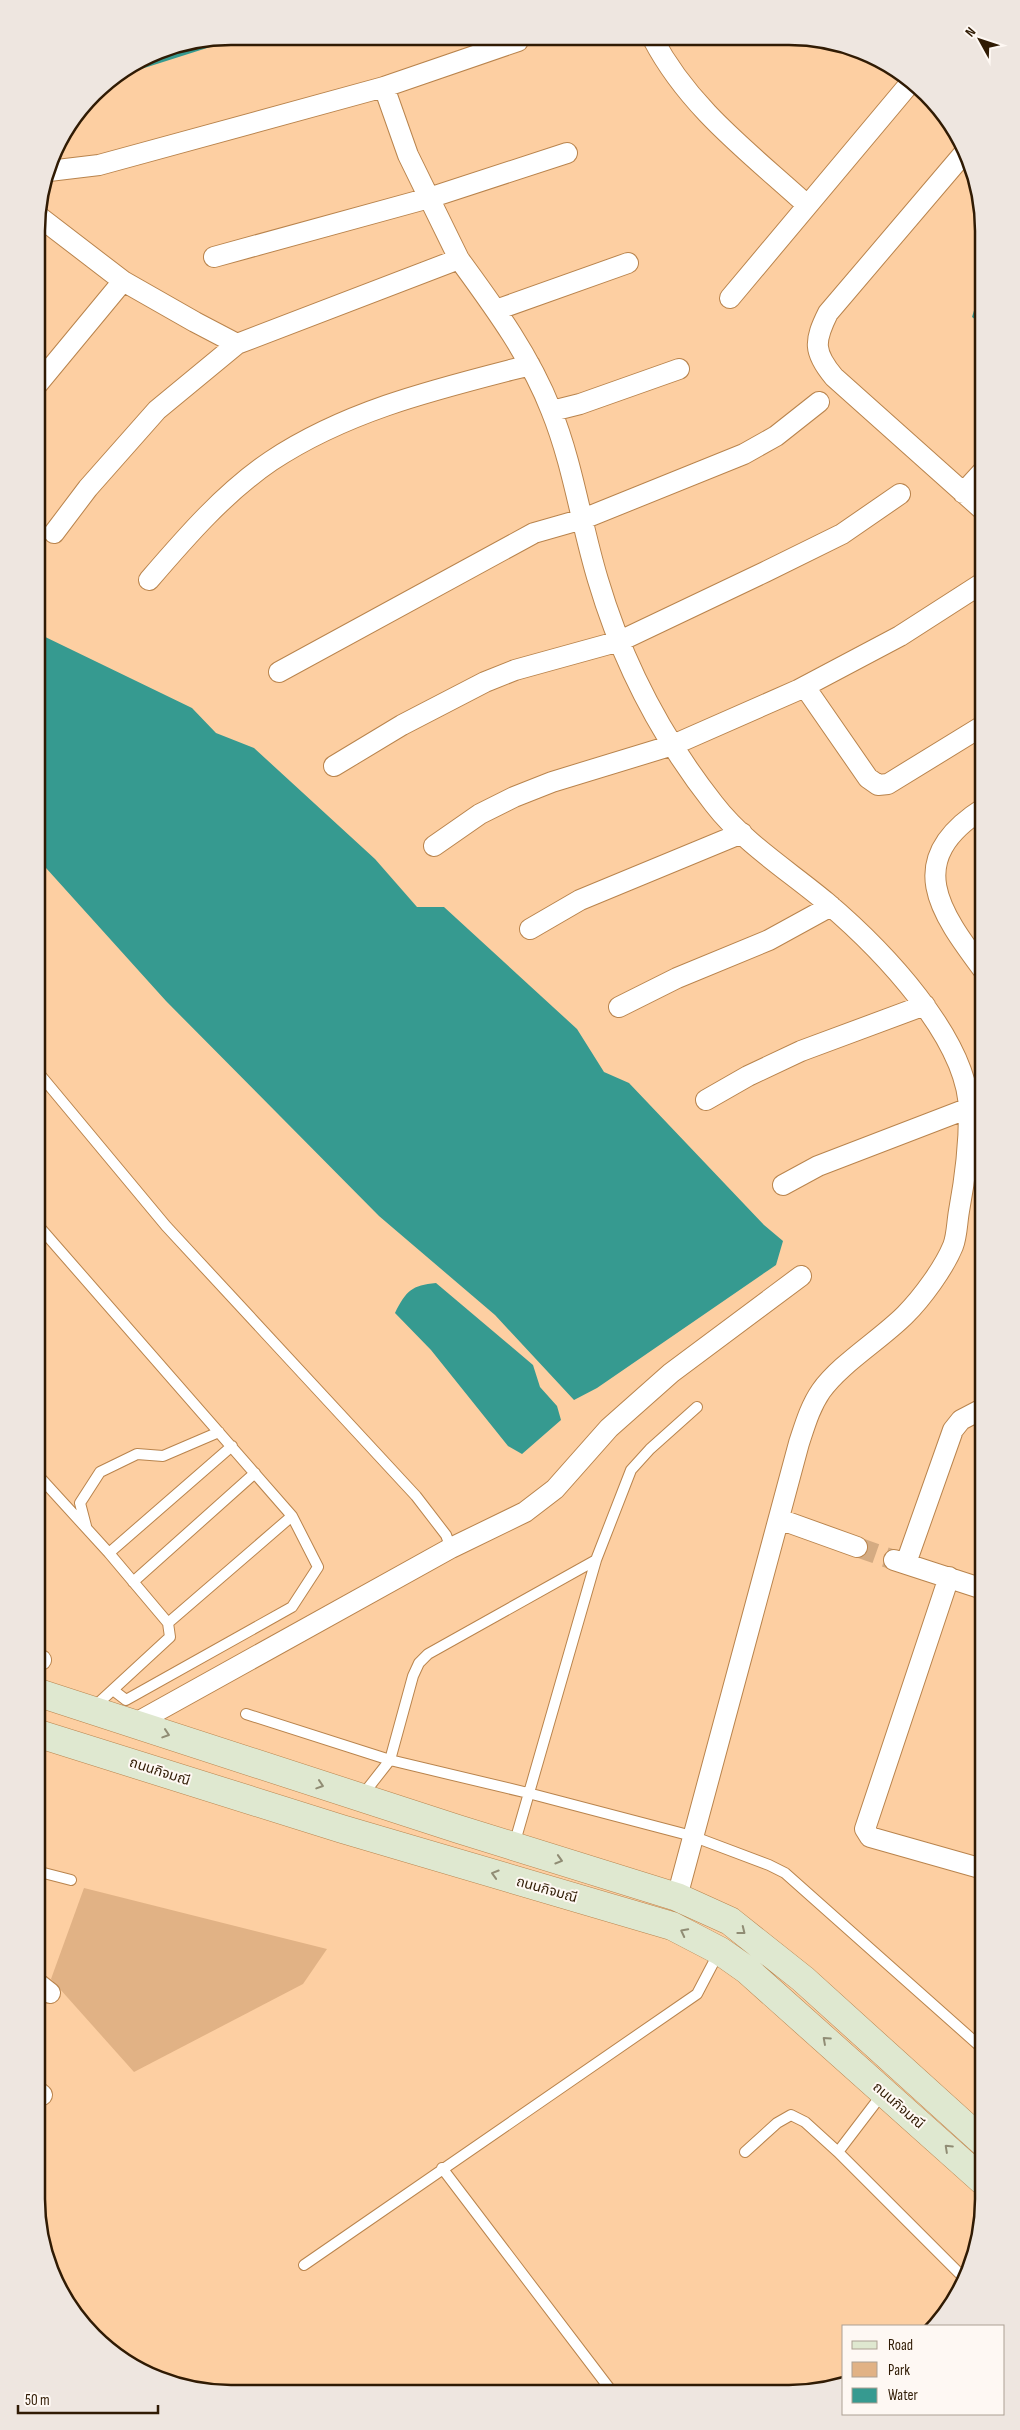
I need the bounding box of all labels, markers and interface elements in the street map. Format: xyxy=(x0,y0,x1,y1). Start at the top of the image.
north arrow xyxy=(955,15,1005,65)
text: N xyxy=(962,24,979,40)
one-way arrow xyxy=(161,1729,170,1739)
street label: ถนนกิจมณี xyxy=(127,1754,192,1789)
one-way arrow xyxy=(316,1779,324,1789)
one-way arrow xyxy=(554,1854,562,1864)
one-way arrow xyxy=(491,1869,500,1879)
street label: ถนนกิจมณี xyxy=(514,1873,579,1906)
one-way arrow xyxy=(736,1925,745,1933)
one-way arrow xyxy=(680,1928,689,1938)
one-way arrow xyxy=(823,2037,832,2046)
street label: ถนนกิจมณี xyxy=(869,2078,928,2132)
one-way arrow xyxy=(944,2145,953,2154)
legend xyxy=(842,2325,1005,2415)
text: Road xyxy=(888,2336,913,2355)
text: Park xyxy=(888,2361,910,2380)
scale bar xyxy=(18,2382,158,2414)
text: Water xyxy=(888,2386,919,2405)
text: 50 m xyxy=(25,2391,50,2410)

